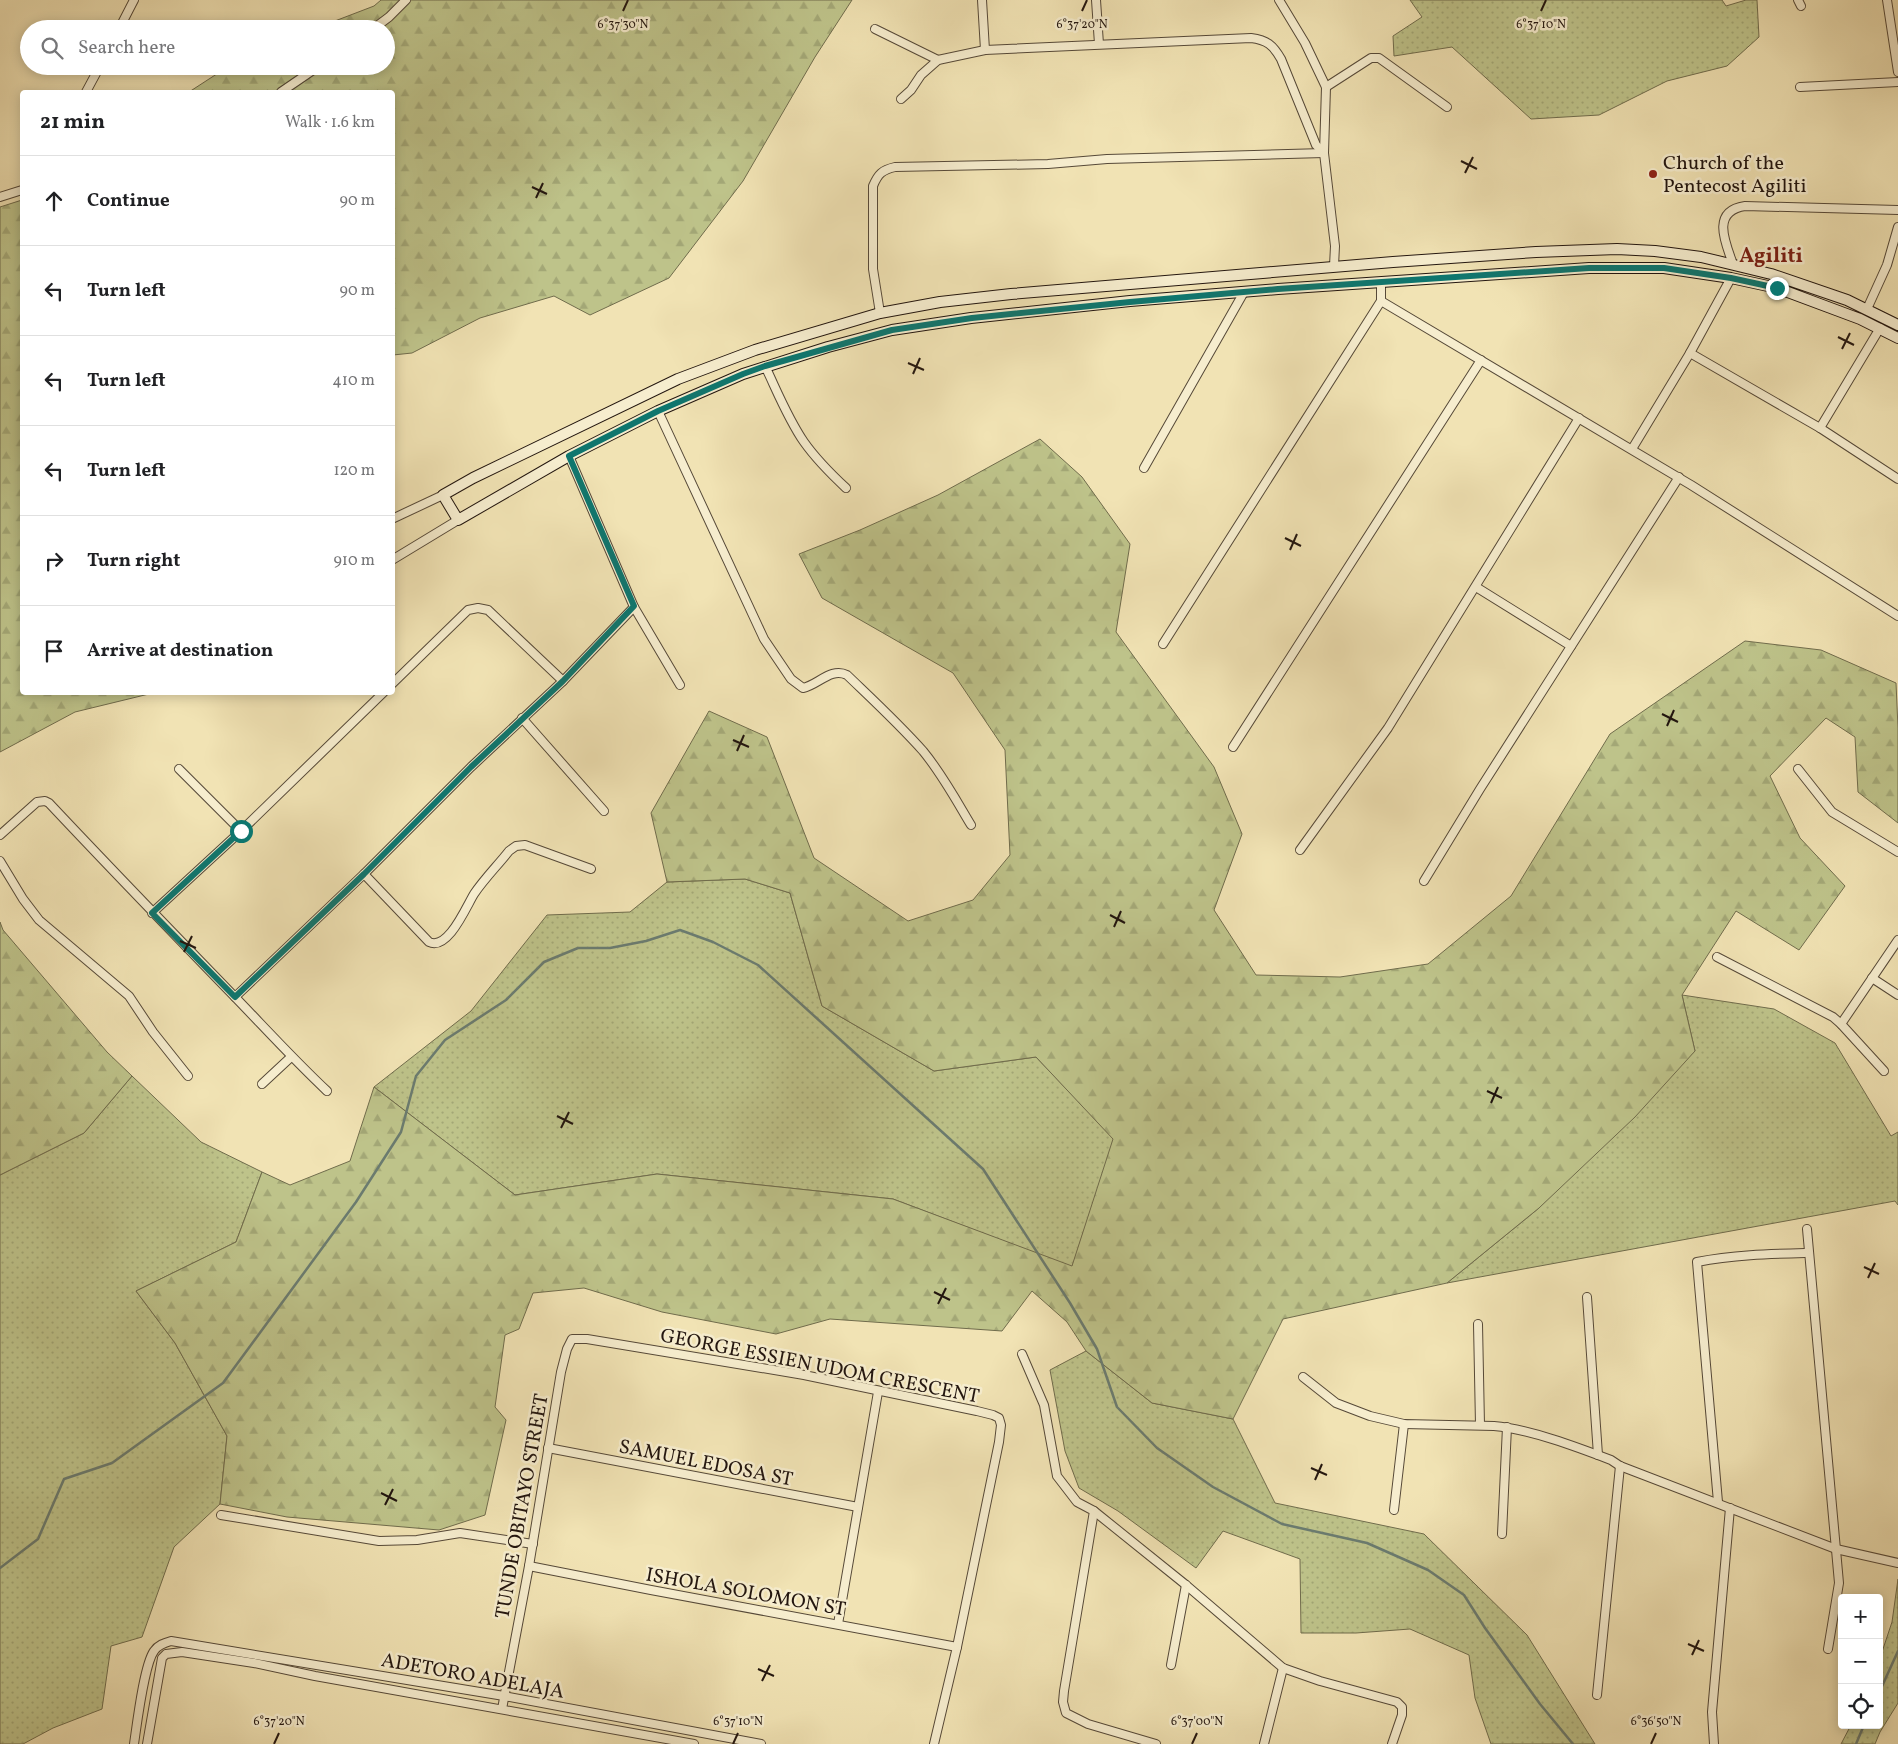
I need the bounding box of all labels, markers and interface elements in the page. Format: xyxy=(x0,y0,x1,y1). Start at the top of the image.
text: 6°37'30"N xyxy=(598,17,649,33)
text: 6°37'20"N xyxy=(1056,17,1108,33)
text: 6°37'10"N xyxy=(1516,17,1566,33)
search box xyxy=(20,20,395,75)
icon: search xyxy=(38,34,66,62)
text: Search here xyxy=(78,35,175,61)
text: 21 min xyxy=(40,108,105,137)
text: Walk · 1.6 km xyxy=(285,112,375,134)
place label: Church of the Pentecost Agiliti xyxy=(1663,150,1806,201)
marker: Church of the Pentecost Agiliti xyxy=(1647,168,1659,180)
icon: ahead xyxy=(40,187,68,215)
text: Continue xyxy=(87,188,170,214)
text: 90 m xyxy=(339,190,375,212)
district label: Agiliti xyxy=(1739,242,1803,271)
icon: left xyxy=(40,277,68,305)
route end xyxy=(1766,277,1789,300)
text: Turn left xyxy=(87,278,166,304)
text: 90 m xyxy=(339,280,375,302)
icon: left xyxy=(40,367,68,395)
text: Turn left xyxy=(87,368,166,394)
text: 410 m xyxy=(332,370,375,392)
icon: left xyxy=(40,457,68,485)
text: Turn left xyxy=(87,458,166,484)
text: 120 m xyxy=(333,460,375,482)
icon: right xyxy=(40,547,68,575)
text: Turn right xyxy=(87,548,180,574)
text: 910 m xyxy=(334,550,375,572)
icon: arrive xyxy=(40,637,68,665)
text: Arrive at destination xyxy=(87,638,273,664)
route start xyxy=(230,820,253,843)
street label: GEORGE ESSIEN UDOM CRESCENT xyxy=(658,1322,982,1412)
street label: TUNDE OBITAYO STREET xyxy=(489,1391,557,1621)
street label: SAMUEL EDOSA ST xyxy=(616,1433,795,1495)
street label: ISHOLA SOLOMON ST xyxy=(643,1562,848,1624)
map controls xyxy=(1838,1594,1883,1729)
button: + xyxy=(1838,1594,1883,1639)
button: − xyxy=(1838,1639,1883,1684)
street label: ADETORO ADELAJA xyxy=(379,1647,566,1707)
button: locate xyxy=(1838,1684,1883,1729)
text: 6°37'20"N xyxy=(253,1714,305,1730)
text: 6°37'10"N xyxy=(713,1714,763,1730)
text: 6°37'00"N xyxy=(1171,1714,1223,1730)
text: 6°36'50"N xyxy=(1631,1714,1681,1730)

